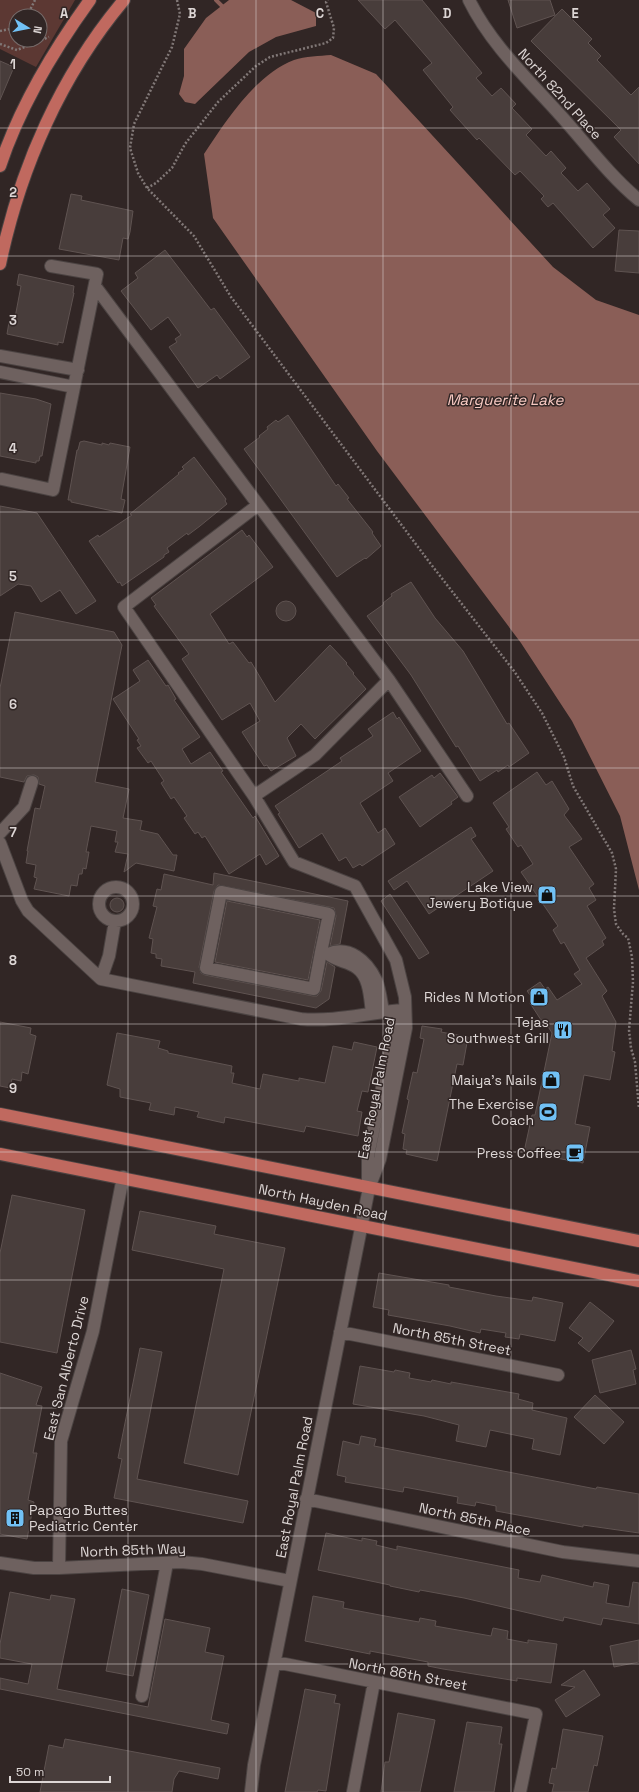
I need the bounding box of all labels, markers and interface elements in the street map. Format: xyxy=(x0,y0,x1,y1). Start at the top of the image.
text: A xyxy=(60,5,69,22)
text: B xyxy=(188,5,197,22)
text: C xyxy=(316,5,324,22)
text: D xyxy=(443,5,452,22)
text: E xyxy=(571,5,579,22)
north arrow xyxy=(8,8,48,48)
text: N xyxy=(30,25,45,35)
street label: North 82nd Place xyxy=(514,45,606,143)
text: 1 xyxy=(10,56,16,73)
text: 2 xyxy=(9,184,17,201)
text: 3 xyxy=(9,312,17,329)
water label: Marguerite Lake xyxy=(447,390,564,409)
text: 4 xyxy=(9,440,17,457)
text: 5 xyxy=(9,568,17,585)
text: 6 xyxy=(9,696,17,713)
text: 7 xyxy=(9,824,17,841)
place label: Lake View Jewery Botique xyxy=(427,878,533,912)
shop icon: Lake View Jewery Botique xyxy=(536,884,558,906)
text: 8 xyxy=(9,952,17,969)
shop icon: Rides N Motion xyxy=(528,986,550,1008)
place label: Rides N Motion xyxy=(424,988,525,1006)
place label: Tejas Southwest Grill xyxy=(447,1013,549,1047)
street label: East Royal Palm Road xyxy=(353,1016,399,1160)
restaurant icon: Tejas Southwest Grill xyxy=(552,1019,574,1041)
shop icon: Maiya's Nails xyxy=(540,1069,562,1091)
place label: Maiya's Nails xyxy=(451,1071,537,1089)
text: 9 xyxy=(9,1080,17,1097)
place label: The Exercise Coach xyxy=(449,1095,534,1129)
sports icon: The Exercise Coach xyxy=(537,1101,559,1123)
cafe icon: Press Coffee xyxy=(564,1142,586,1164)
place label: Press Coffee xyxy=(477,1144,561,1162)
street label: North Hayden Road xyxy=(257,1180,389,1224)
street label: East San Alberto Drive xyxy=(39,1294,93,1442)
street label: North 85th Street xyxy=(391,1319,513,1359)
street label: East Royal Palm Road xyxy=(271,1415,317,1559)
street label: North 85th Place xyxy=(417,1498,533,1540)
place label: Papago Buttes Pediatric Center xyxy=(29,1501,138,1535)
building icon: Papago Buttes Pediatric Center xyxy=(4,1507,26,1529)
street label: North 85th Way xyxy=(80,1539,186,1561)
street label: North 86th Street xyxy=(347,1654,469,1694)
scale bar xyxy=(10,1758,110,1784)
text: 50 m xyxy=(16,1764,44,1780)

